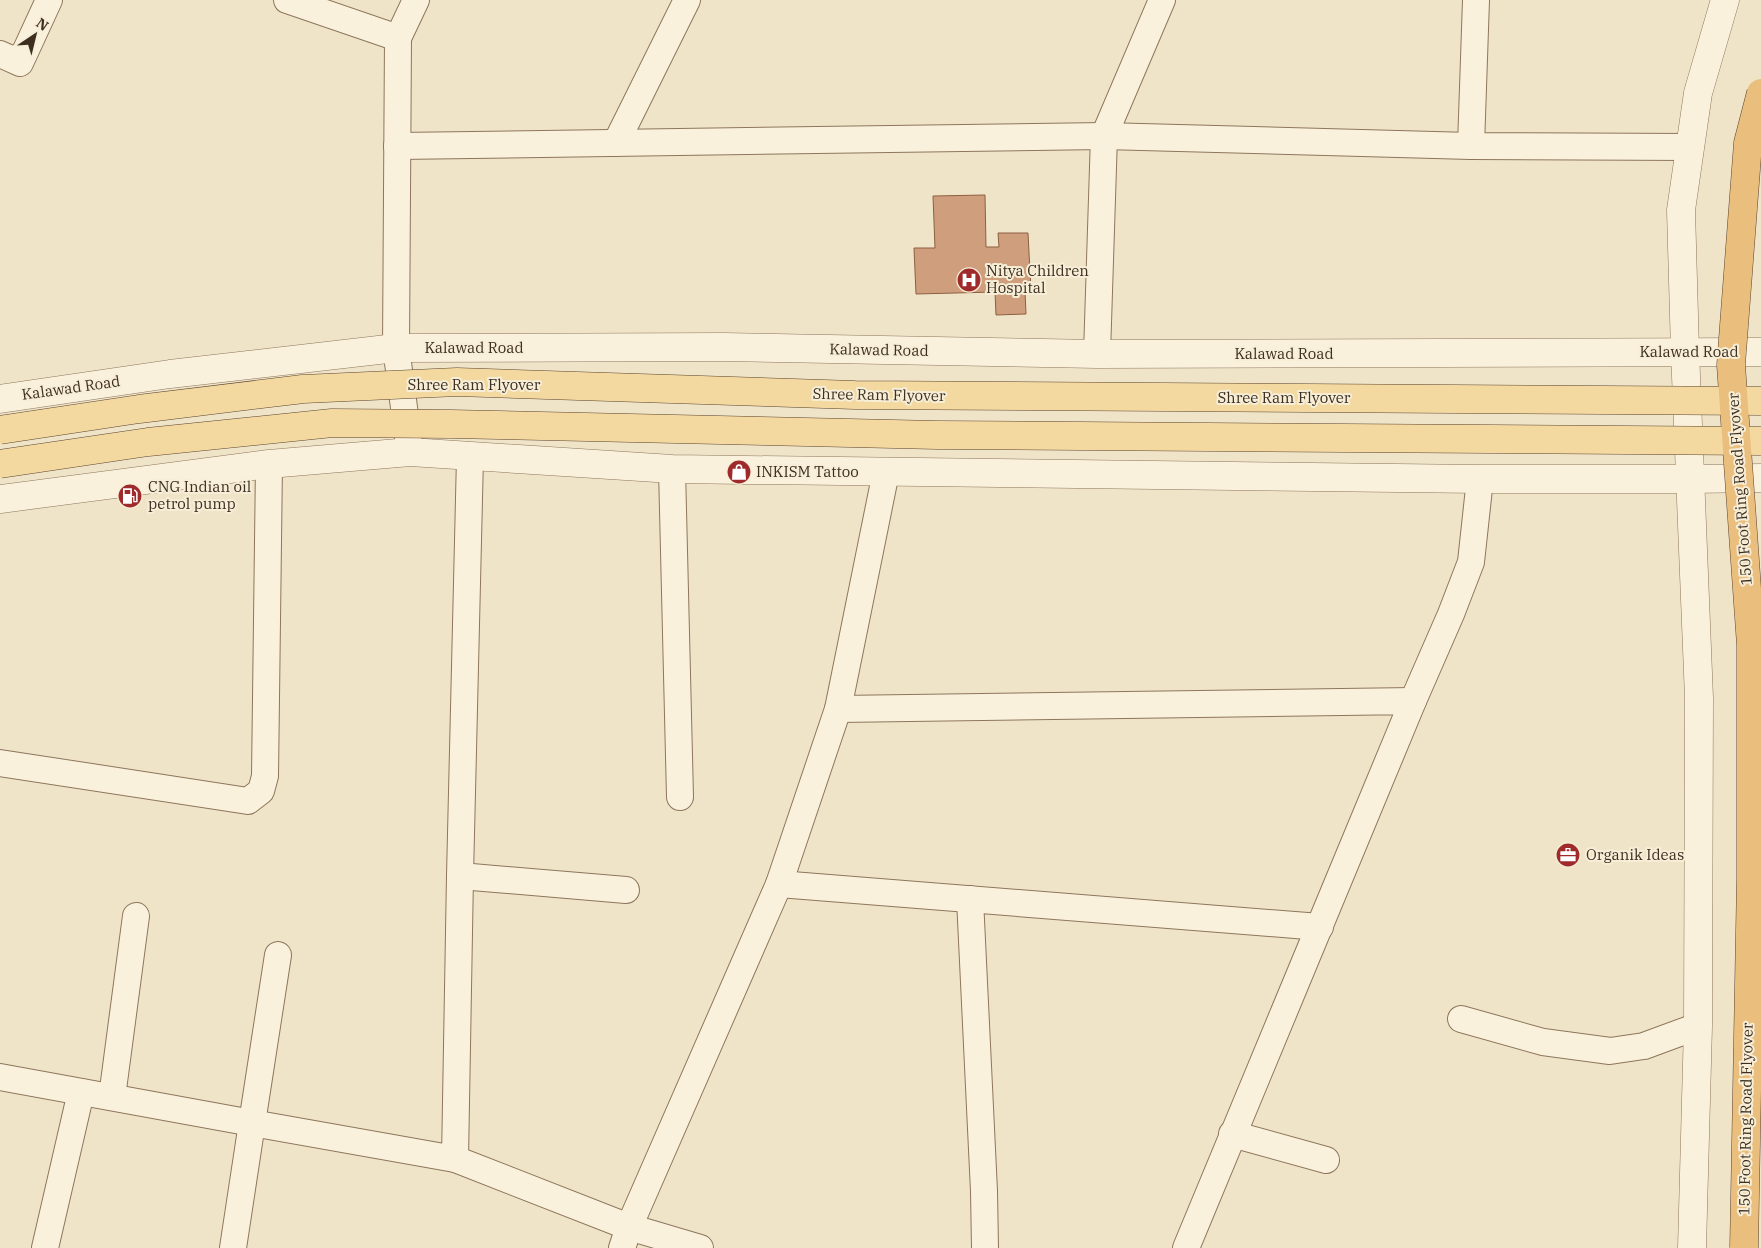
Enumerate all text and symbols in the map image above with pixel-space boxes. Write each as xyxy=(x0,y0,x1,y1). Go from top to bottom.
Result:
north arrow xyxy=(10,10,60,60)
text: N xyxy=(33,14,52,35)
place label: Nitya Children Hospital xyxy=(986,261,1089,297)
hospital icon: Nitya Children Hospital xyxy=(956,267,982,293)
street label: Kalawad Road xyxy=(424,338,524,357)
street label: Kalawad Road xyxy=(829,339,929,360)
street label: Kalawad Road xyxy=(1639,342,1739,361)
street label: Kalawad Road xyxy=(1234,344,1334,363)
street label: Kalawad Road xyxy=(20,371,121,404)
street label: Shree Ram Flyover xyxy=(407,375,541,394)
street label: Shree Ram Flyover xyxy=(812,384,946,405)
street label: Shree Ram Flyover xyxy=(1217,388,1351,407)
street label: 150 Foot Ring Road Flyover xyxy=(1723,392,1756,586)
shop icon: INKISM Tattoo xyxy=(726,459,752,485)
place label: INKISM Tattoo xyxy=(756,462,859,481)
place label: CNG Indian oil petrol pump xyxy=(148,477,251,513)
fuel station icon: CNG Indian oil petrol pump xyxy=(117,483,143,509)
office icon: Organik Ideas xyxy=(1555,842,1581,868)
place label: Organik Ideas xyxy=(1586,845,1684,864)
street label: 150 Foot Ring Road Flyover xyxy=(1734,1022,1757,1216)

